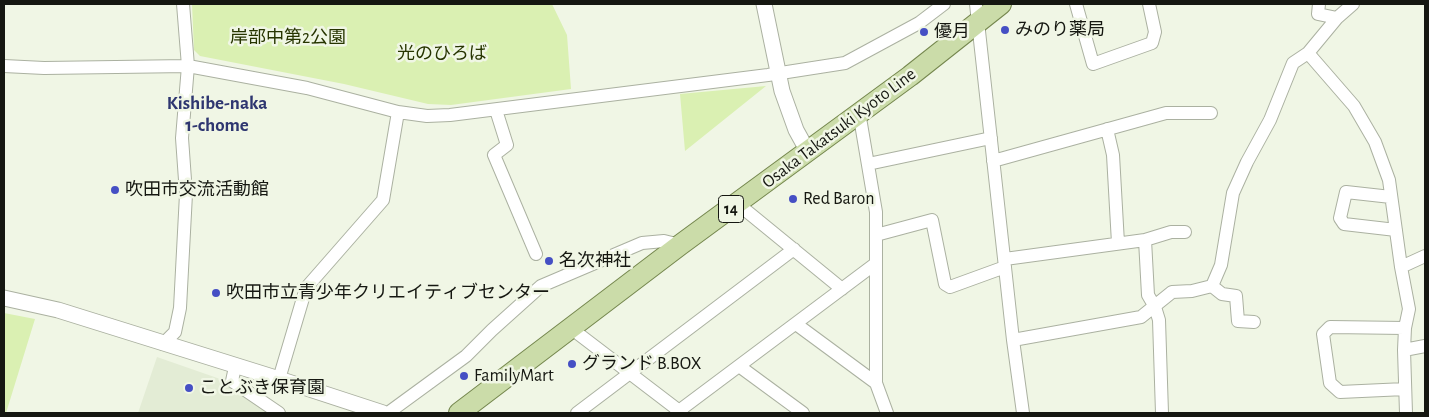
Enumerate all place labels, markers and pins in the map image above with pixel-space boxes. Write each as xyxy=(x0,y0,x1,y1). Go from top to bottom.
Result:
place label: みのり薬局 xyxy=(1015,19,1105,41)
place label: 優月 xyxy=(934,21,970,43)
marker: みのり薬局 xyxy=(999,24,1011,36)
marker: 優月 xyxy=(918,26,930,38)
place label: 吹田市交流活動館 xyxy=(125,179,269,201)
marker: 吹田市交流活動館 xyxy=(109,184,121,196)
place label: Red Baron xyxy=(803,188,874,210)
marker: Red Baron xyxy=(787,193,799,205)
place label: 名次神社 xyxy=(559,250,631,272)
marker: 名次神社 xyxy=(543,255,555,267)
place label: 吹田市立青少年クリエイティブセンター xyxy=(226,282,550,304)
marker: 吹田市立青少年クリエイティブセンター xyxy=(210,287,222,299)
place label: グランド B.BOX xyxy=(582,353,701,375)
marker: グランド B.BOX xyxy=(566,358,578,370)
place label: FamilyMart xyxy=(474,365,554,387)
marker: FamilyMart xyxy=(458,370,470,382)
place label: ことぶき保育園 xyxy=(199,377,325,399)
marker: ことぶき保育園 xyxy=(183,382,195,394)

